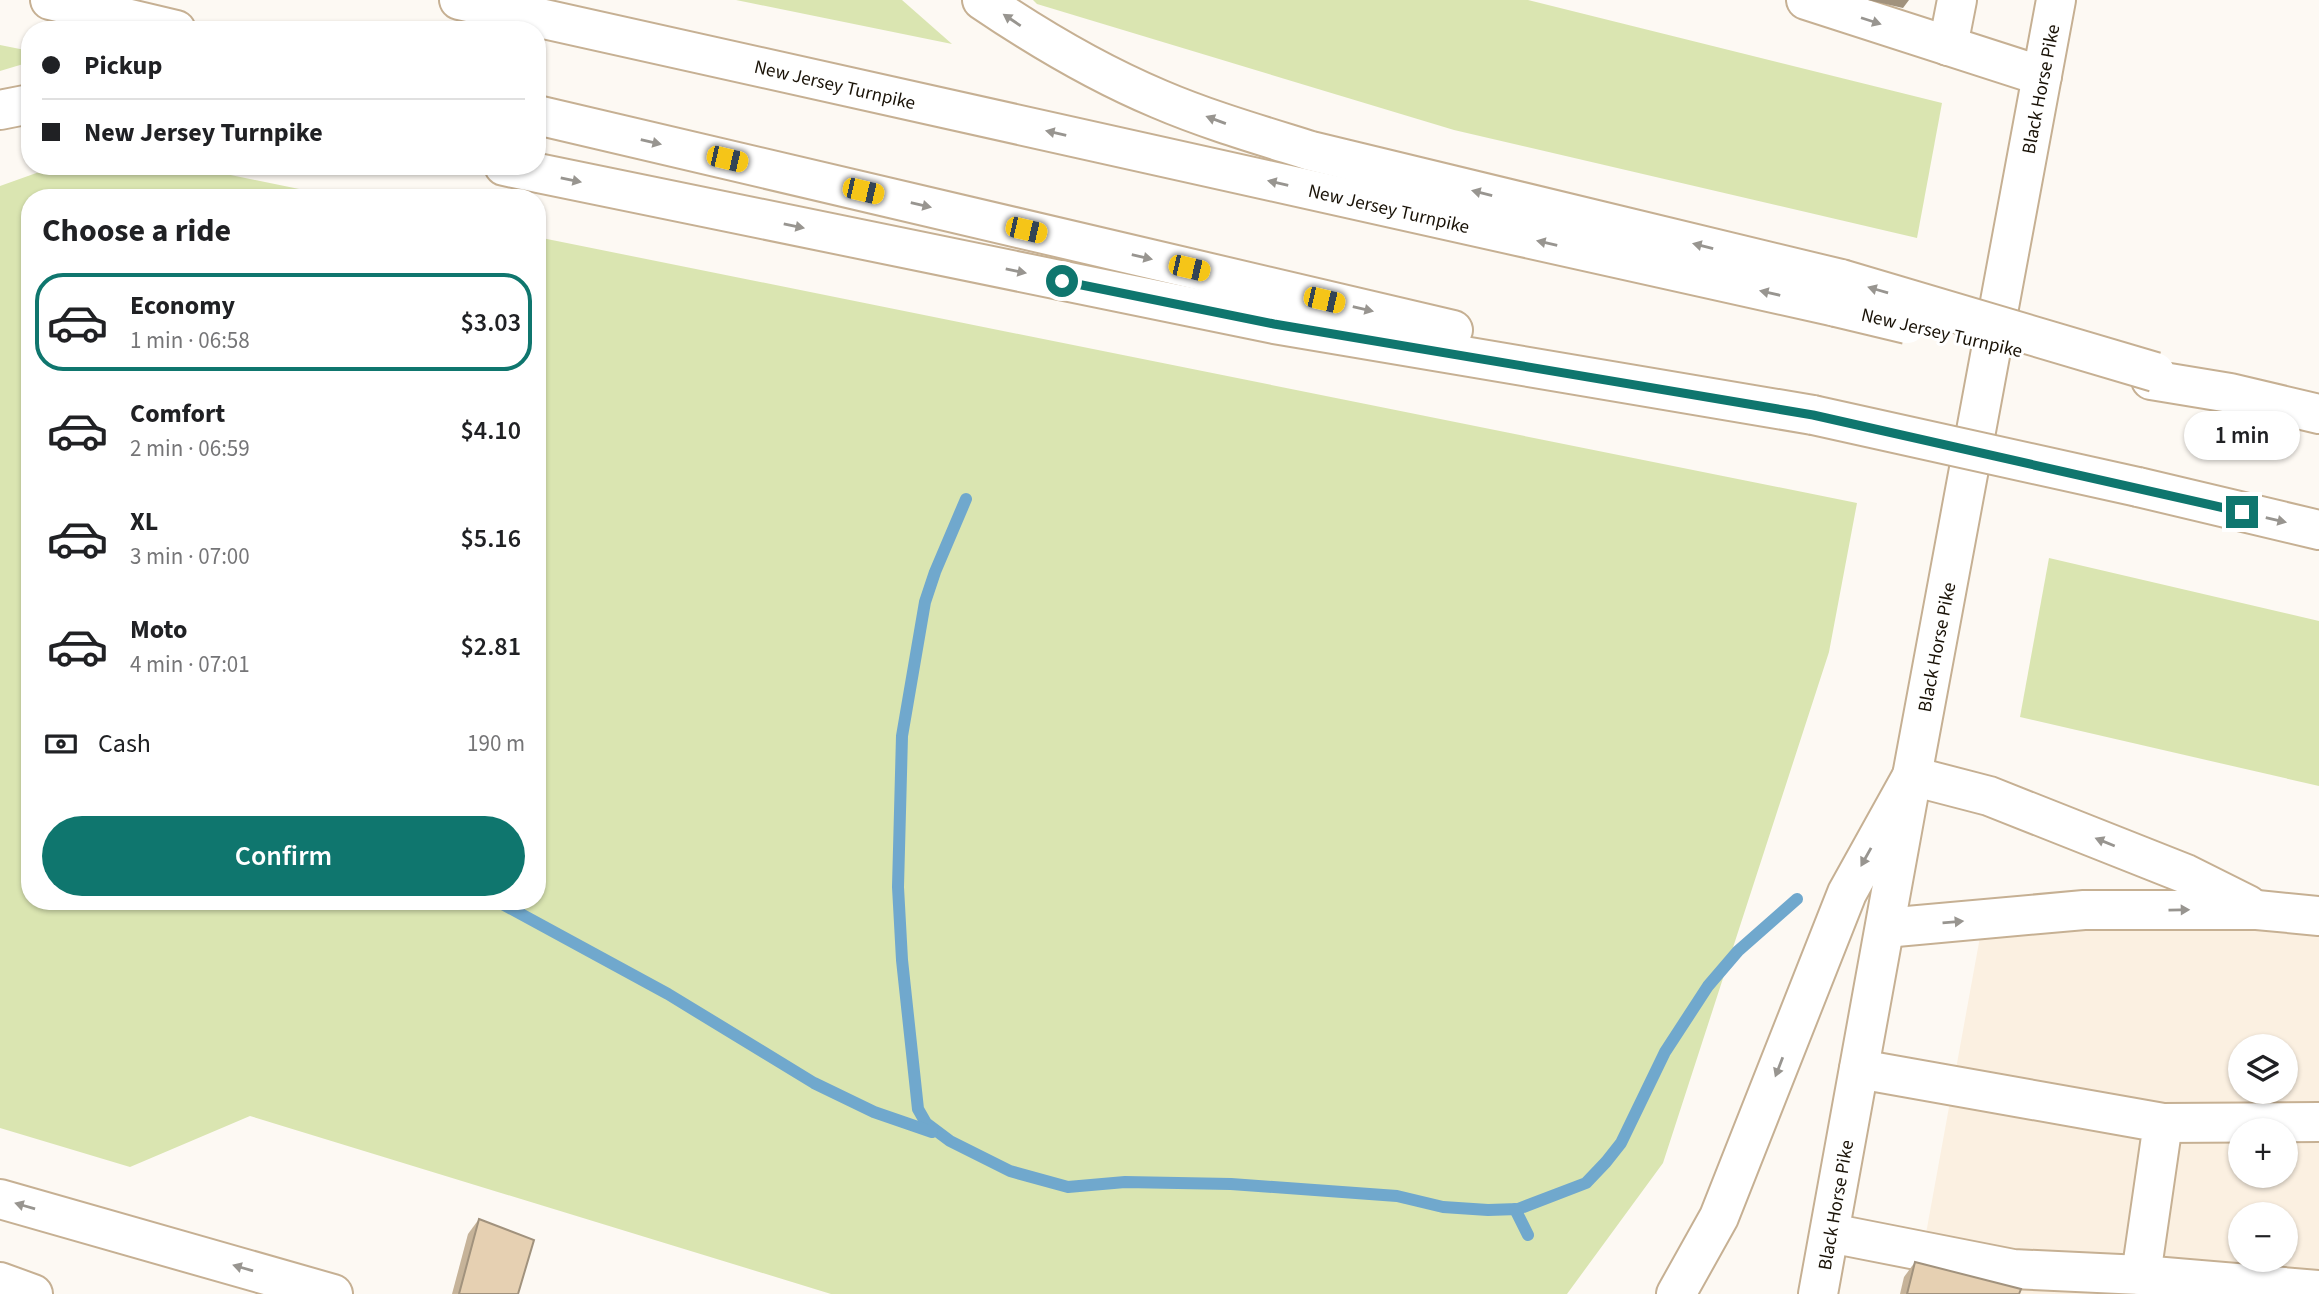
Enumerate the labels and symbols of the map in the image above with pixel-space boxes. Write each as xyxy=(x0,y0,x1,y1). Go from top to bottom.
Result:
one-way arrow xyxy=(1003,13,1021,27)
one-way arrow xyxy=(1861,16,1882,27)
street label: Black Horse Pike xyxy=(2016,22,2067,157)
street label: New Jersey Turnpike xyxy=(751,54,918,117)
one-way arrow xyxy=(1205,114,1226,125)
one-way arrow xyxy=(1045,128,1067,139)
one-way arrow xyxy=(640,136,662,147)
car xyxy=(705,144,750,174)
one-way arrow xyxy=(560,174,582,185)
car xyxy=(841,176,886,206)
one-way arrow xyxy=(1267,177,1289,188)
street label: New Jersey Turnpike xyxy=(1305,178,1472,241)
one-way arrow xyxy=(1471,187,1493,198)
one-way arrow xyxy=(910,200,932,211)
car xyxy=(1004,215,1049,245)
one-way arrow xyxy=(783,220,805,231)
one-way arrow xyxy=(1536,237,1558,248)
one-way arrow xyxy=(1692,240,1714,251)
one-way arrow xyxy=(1131,252,1153,263)
car xyxy=(1167,253,1212,283)
route start xyxy=(1046,265,1078,297)
one-way arrow xyxy=(1005,266,1027,277)
car xyxy=(1302,285,1347,315)
one-way arrow xyxy=(1867,285,1888,295)
one-way arrow xyxy=(1758,287,1780,298)
street label: New Jersey Turnpike xyxy=(1858,302,2025,365)
one-way arrow xyxy=(1353,304,1375,315)
callout: 1 min xyxy=(2184,410,2300,460)
route end xyxy=(2226,496,2258,528)
one-way arrow xyxy=(2265,515,2287,526)
street label: Black Horse Pike xyxy=(1912,580,1963,715)
one-way arrow xyxy=(2094,836,2115,847)
one-way arrow xyxy=(1861,848,1873,868)
one-way arrow xyxy=(2169,904,2191,915)
one-way arrow xyxy=(1942,916,1964,927)
one-way arrow xyxy=(1774,1057,1785,1078)
street label: Black Horse Pike xyxy=(1812,1138,1861,1272)
one-way arrow xyxy=(14,1200,35,1210)
one-way arrow xyxy=(233,1263,254,1273)

